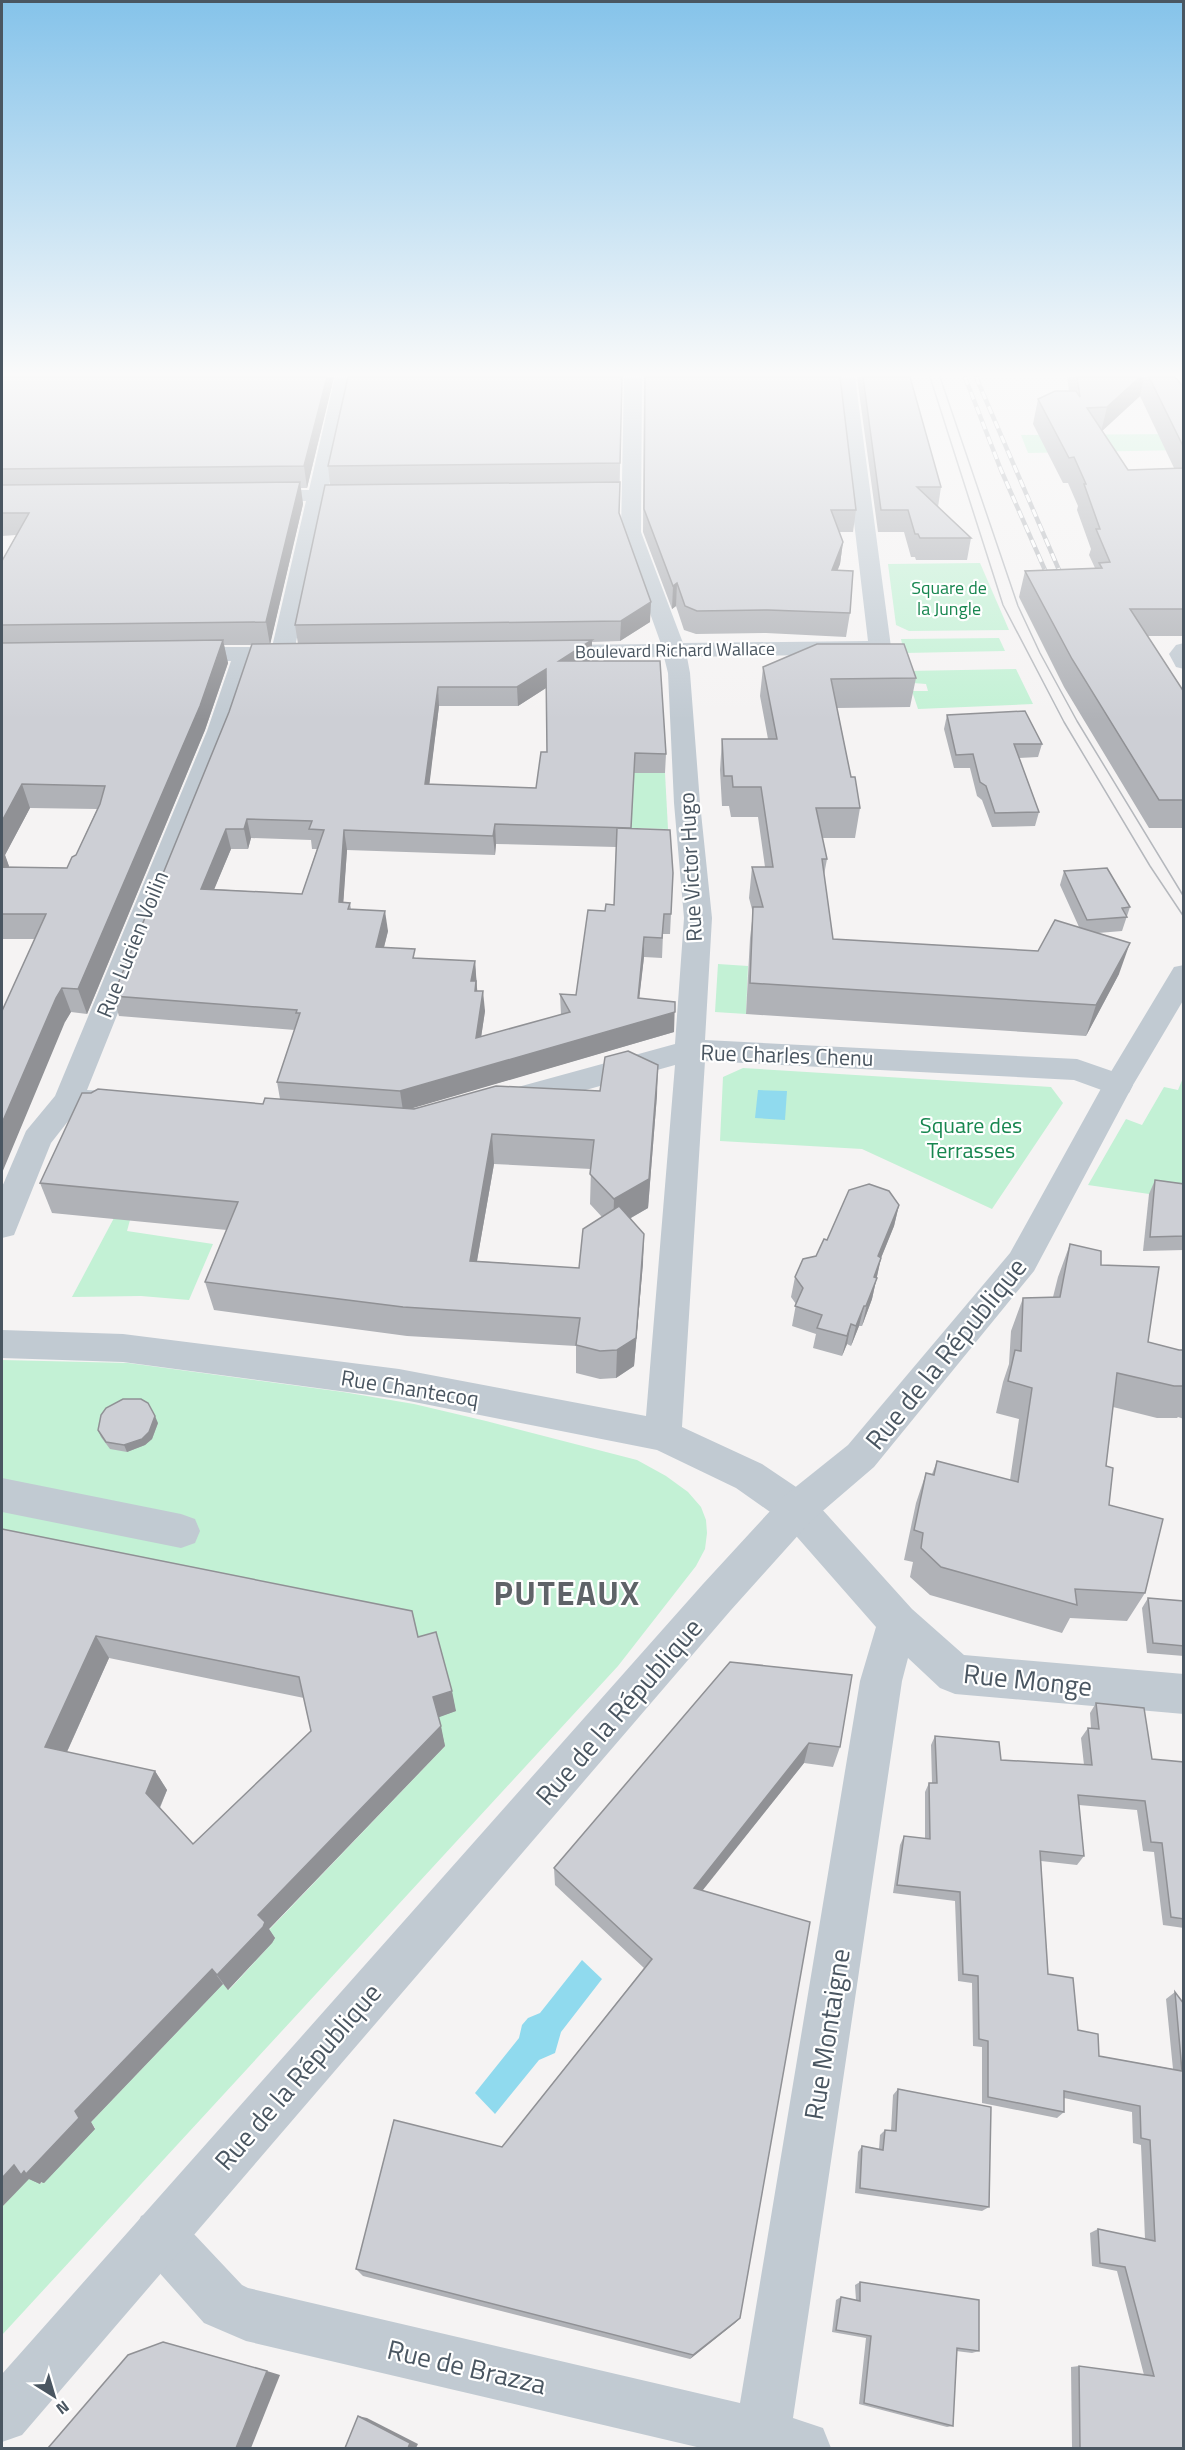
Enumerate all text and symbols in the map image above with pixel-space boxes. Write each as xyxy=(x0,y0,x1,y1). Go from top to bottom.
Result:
park label: Square de la Jungle xyxy=(911,574,987,622)
street label: Boulevard Richard Wallace xyxy=(575,635,775,665)
street label: Rue Victor Hugo xyxy=(669,791,711,943)
street label: Rue Lucien Voilin xyxy=(87,865,177,1023)
street label: Rue Charles Chenu xyxy=(700,1035,874,1075)
park label: Square des Terrasses xyxy=(920,1108,1022,1167)
street label: Rue de la République xyxy=(854,1248,1036,1458)
street label: Rue Chantecoq xyxy=(339,1360,481,1416)
district label: PUTEAUX xyxy=(493,1568,641,1618)
street label: Rue de la République xyxy=(525,1608,711,1814)
street label: Rue Monge xyxy=(962,1652,1094,1706)
street label: Rue Montaigne xyxy=(792,1946,860,2122)
street label: Rue de la République xyxy=(204,1973,390,2179)
street label: Rue de Brazza xyxy=(384,2328,551,2404)
north arrow xyxy=(24,2366,84,2426)
text: N xyxy=(51,2395,75,2421)

